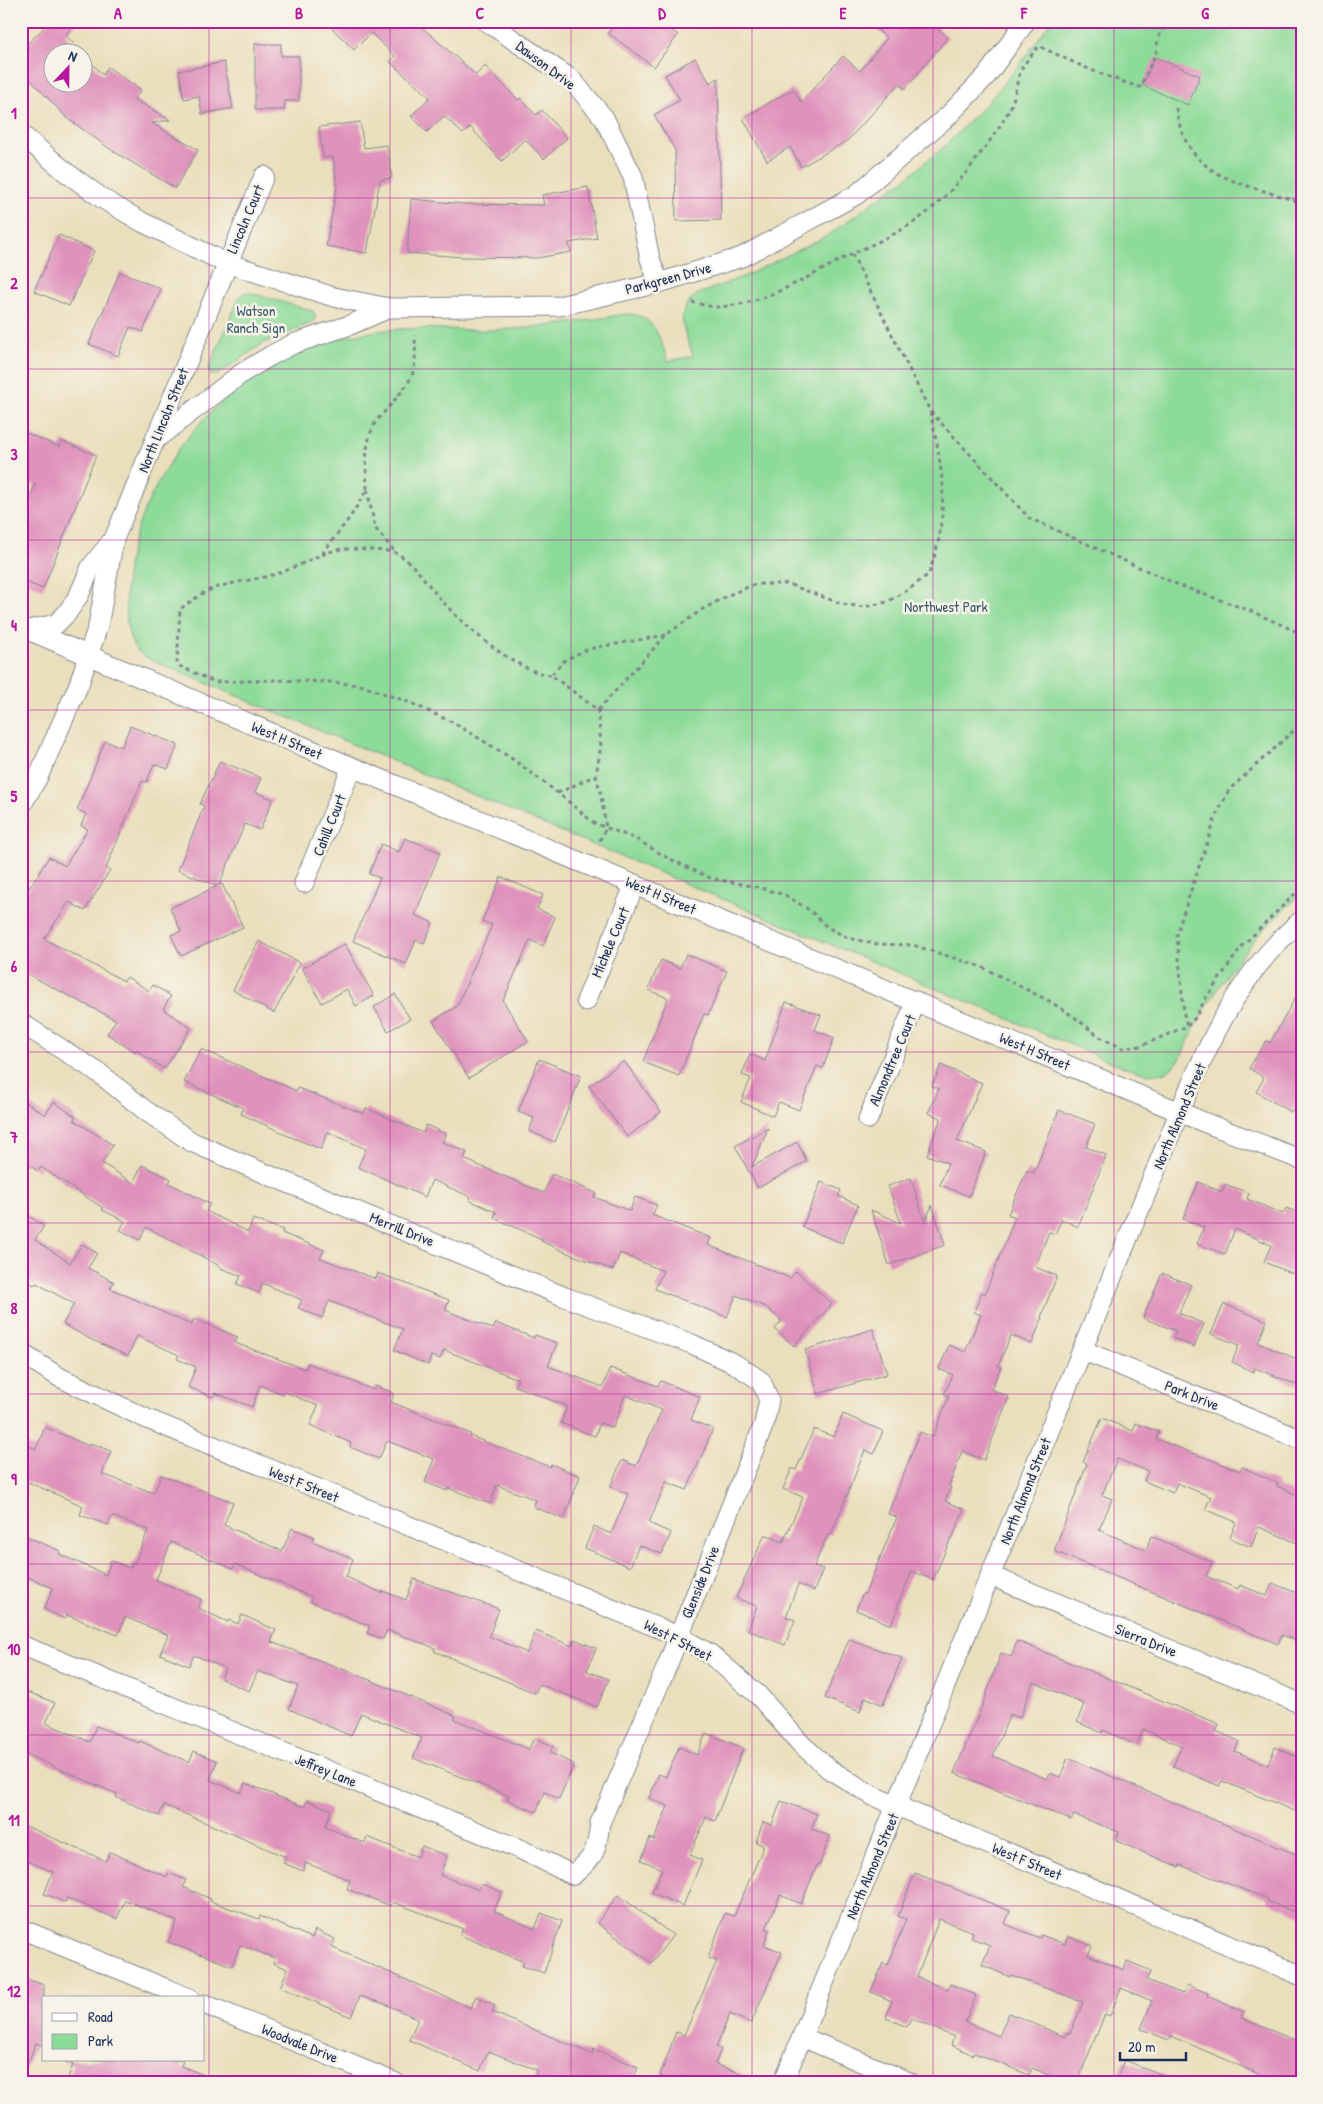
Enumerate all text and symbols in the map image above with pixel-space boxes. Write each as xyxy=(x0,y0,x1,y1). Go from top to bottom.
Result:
text: A xyxy=(114,2,122,24)
text: B xyxy=(295,2,303,24)
text: C xyxy=(476,2,485,24)
text: D xyxy=(658,2,666,24)
text: E xyxy=(839,2,847,24)
text: F xyxy=(1020,2,1028,24)
text: G xyxy=(1201,2,1209,24)
street label: Dawson Drive xyxy=(512,35,580,95)
north arrow xyxy=(42,42,92,92)
text: N xyxy=(66,45,81,66)
text: 1 xyxy=(11,102,17,124)
street label: Lincoln Court xyxy=(221,181,269,257)
street label: Parkgreen Drive xyxy=(623,256,713,300)
text: 2 xyxy=(10,272,18,294)
park label: Watson Ranch Sign xyxy=(227,300,286,338)
street label: North Lincoln Street xyxy=(132,364,194,476)
text: 3 xyxy=(10,443,18,465)
park label: Northwest Park xyxy=(904,596,988,617)
text: 4 xyxy=(11,614,17,636)
street label: West H Street xyxy=(248,716,326,765)
text: 5 xyxy=(11,785,18,807)
street label: Cahill Court xyxy=(307,790,351,859)
street label: West H Street xyxy=(622,871,700,920)
street label: Michele Court xyxy=(586,903,635,981)
text: 6 xyxy=(11,955,18,977)
street label: Almondtree Court xyxy=(863,1010,921,1109)
street label: West H Street xyxy=(996,1027,1074,1076)
street label: North Almond Street xyxy=(1147,1059,1211,1172)
text: 7 xyxy=(9,1126,18,1148)
street label: Merrill Drive xyxy=(367,1207,437,1251)
text: 8 xyxy=(11,1297,18,1319)
street label: Park Drive xyxy=(1162,1375,1222,1415)
street label: North Almond Street xyxy=(994,1434,1056,1547)
street label: West F Street xyxy=(266,1460,343,1508)
text: 9 xyxy=(11,1468,17,1490)
street label: Glenside Drive xyxy=(676,1543,724,1621)
street label: West F Street xyxy=(640,1614,716,1666)
street label: Sierra Drive xyxy=(1112,1618,1180,1662)
text: 10 xyxy=(8,1638,20,1660)
street label: Jeffrey Lane xyxy=(292,1748,360,1792)
text: 11 xyxy=(8,1809,20,1831)
street label: North Almond Street xyxy=(840,1809,904,1922)
street label: West F Street xyxy=(989,1837,1066,1885)
text: 12 xyxy=(7,1980,21,2002)
legend xyxy=(42,1996,205,2062)
text: Road xyxy=(88,2006,113,2027)
street label: Woodvale Drive xyxy=(259,2018,341,2068)
scale bar xyxy=(1120,2029,1187,2061)
text: Park xyxy=(88,2030,113,2051)
text: 20 m xyxy=(1128,2036,1155,2057)

